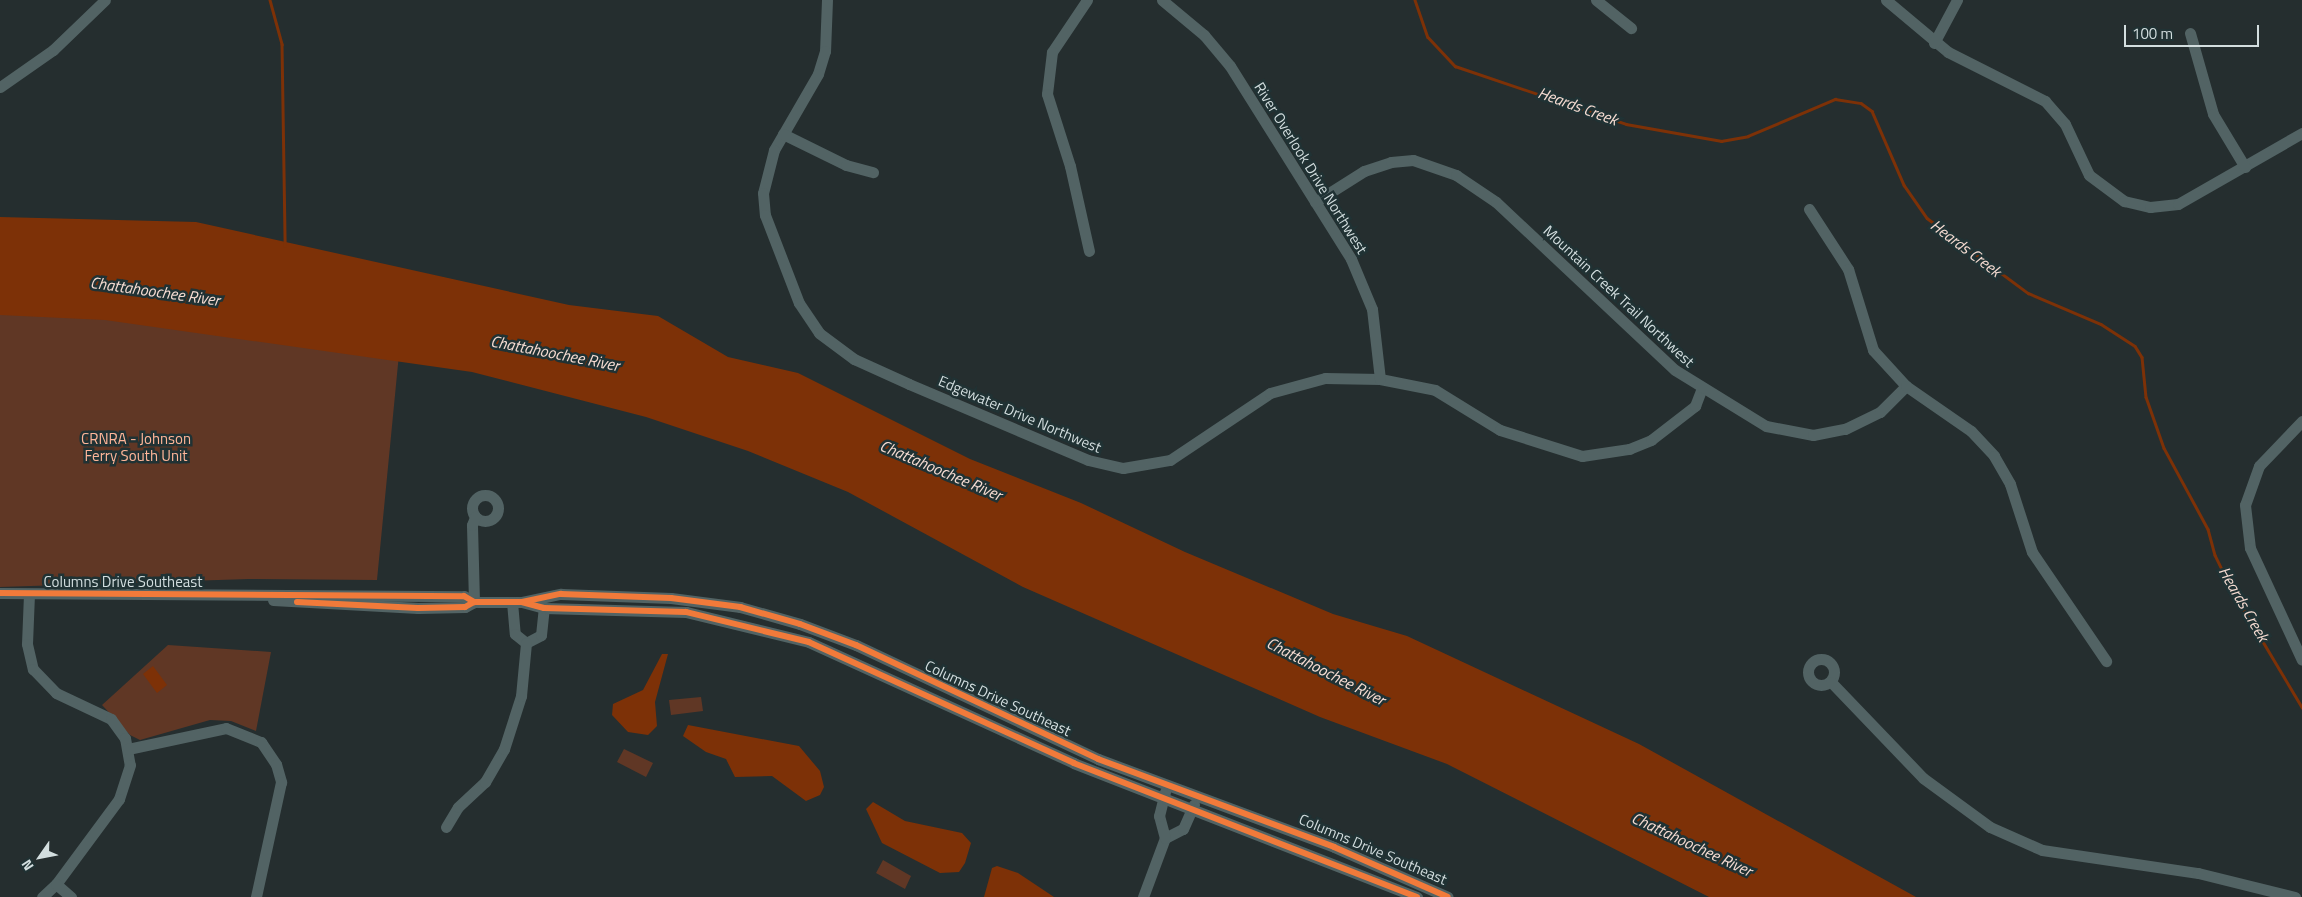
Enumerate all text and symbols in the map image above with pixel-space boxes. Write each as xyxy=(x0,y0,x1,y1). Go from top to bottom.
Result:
scale bar xyxy=(2127,15,2262,47)
text: 100 m xyxy=(2132,22,2173,45)
street label: River Overlook Drive Northwest xyxy=(1251,79,1371,257)
water label: Heards Creek xyxy=(1536,83,1620,129)
water label: Heards Creek xyxy=(1927,215,2005,281)
street label: Mountain Creek Trail Northwest xyxy=(1540,221,1698,371)
water label: Chattahoochee River xyxy=(89,272,221,310)
water label: Chattahoochee River xyxy=(489,331,621,375)
street label: Edgewater Drive Northwest xyxy=(936,371,1104,457)
park label: CRNRA - Johnson Ferry South Unit xyxy=(81,429,191,464)
water label: Chattahoochee River xyxy=(877,436,1005,504)
water label: Heards Creek xyxy=(2215,563,2273,645)
street label: Columns Drive Southeast xyxy=(44,573,202,591)
water label: Chattahoochee River xyxy=(1263,633,1389,709)
street label: Columns Drive Southeast xyxy=(922,656,1074,740)
water label: Chattahoochee River xyxy=(1629,808,1755,880)
street label: Columns Drive Southeast xyxy=(1296,810,1450,888)
north arrow xyxy=(15,832,65,882)
text: N xyxy=(16,856,38,875)

